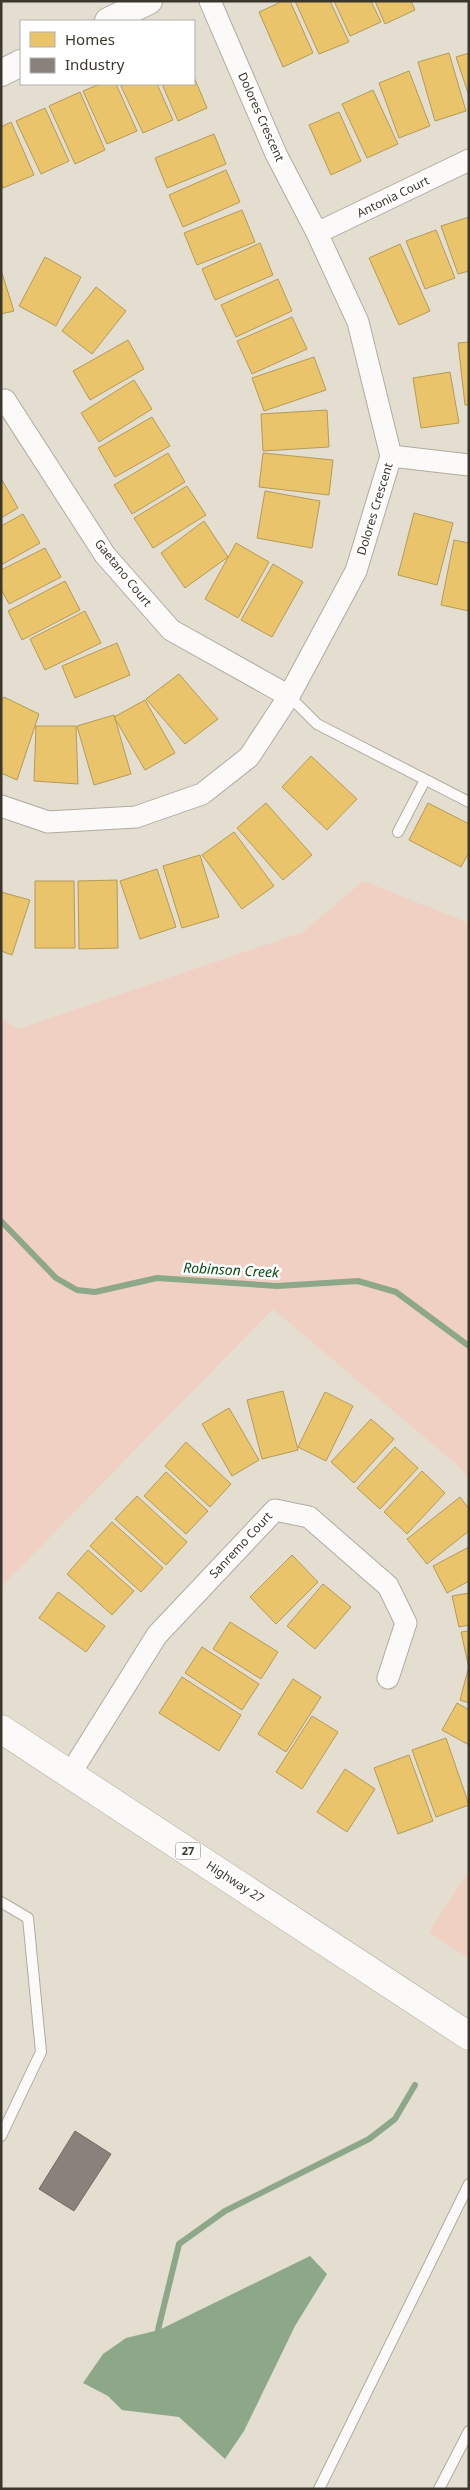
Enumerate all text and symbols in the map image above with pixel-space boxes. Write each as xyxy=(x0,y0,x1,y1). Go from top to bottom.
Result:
legend xyxy=(20,20,195,85)
text: Homes xyxy=(65,29,115,49)
text: Industry xyxy=(65,54,125,74)
street label: Dolores Crescent xyxy=(234,70,289,165)
street label: Antonia Court xyxy=(354,171,432,221)
street label: Dolores Crescent xyxy=(352,460,397,557)
street label: Gaetano Court xyxy=(91,535,156,611)
water label: Robinson Creek xyxy=(183,1258,280,1282)
street label: Sanremo Court xyxy=(205,1507,276,1582)
road number: 27 xyxy=(176,1842,200,1860)
street label: Highway 27 xyxy=(203,1857,268,1907)

